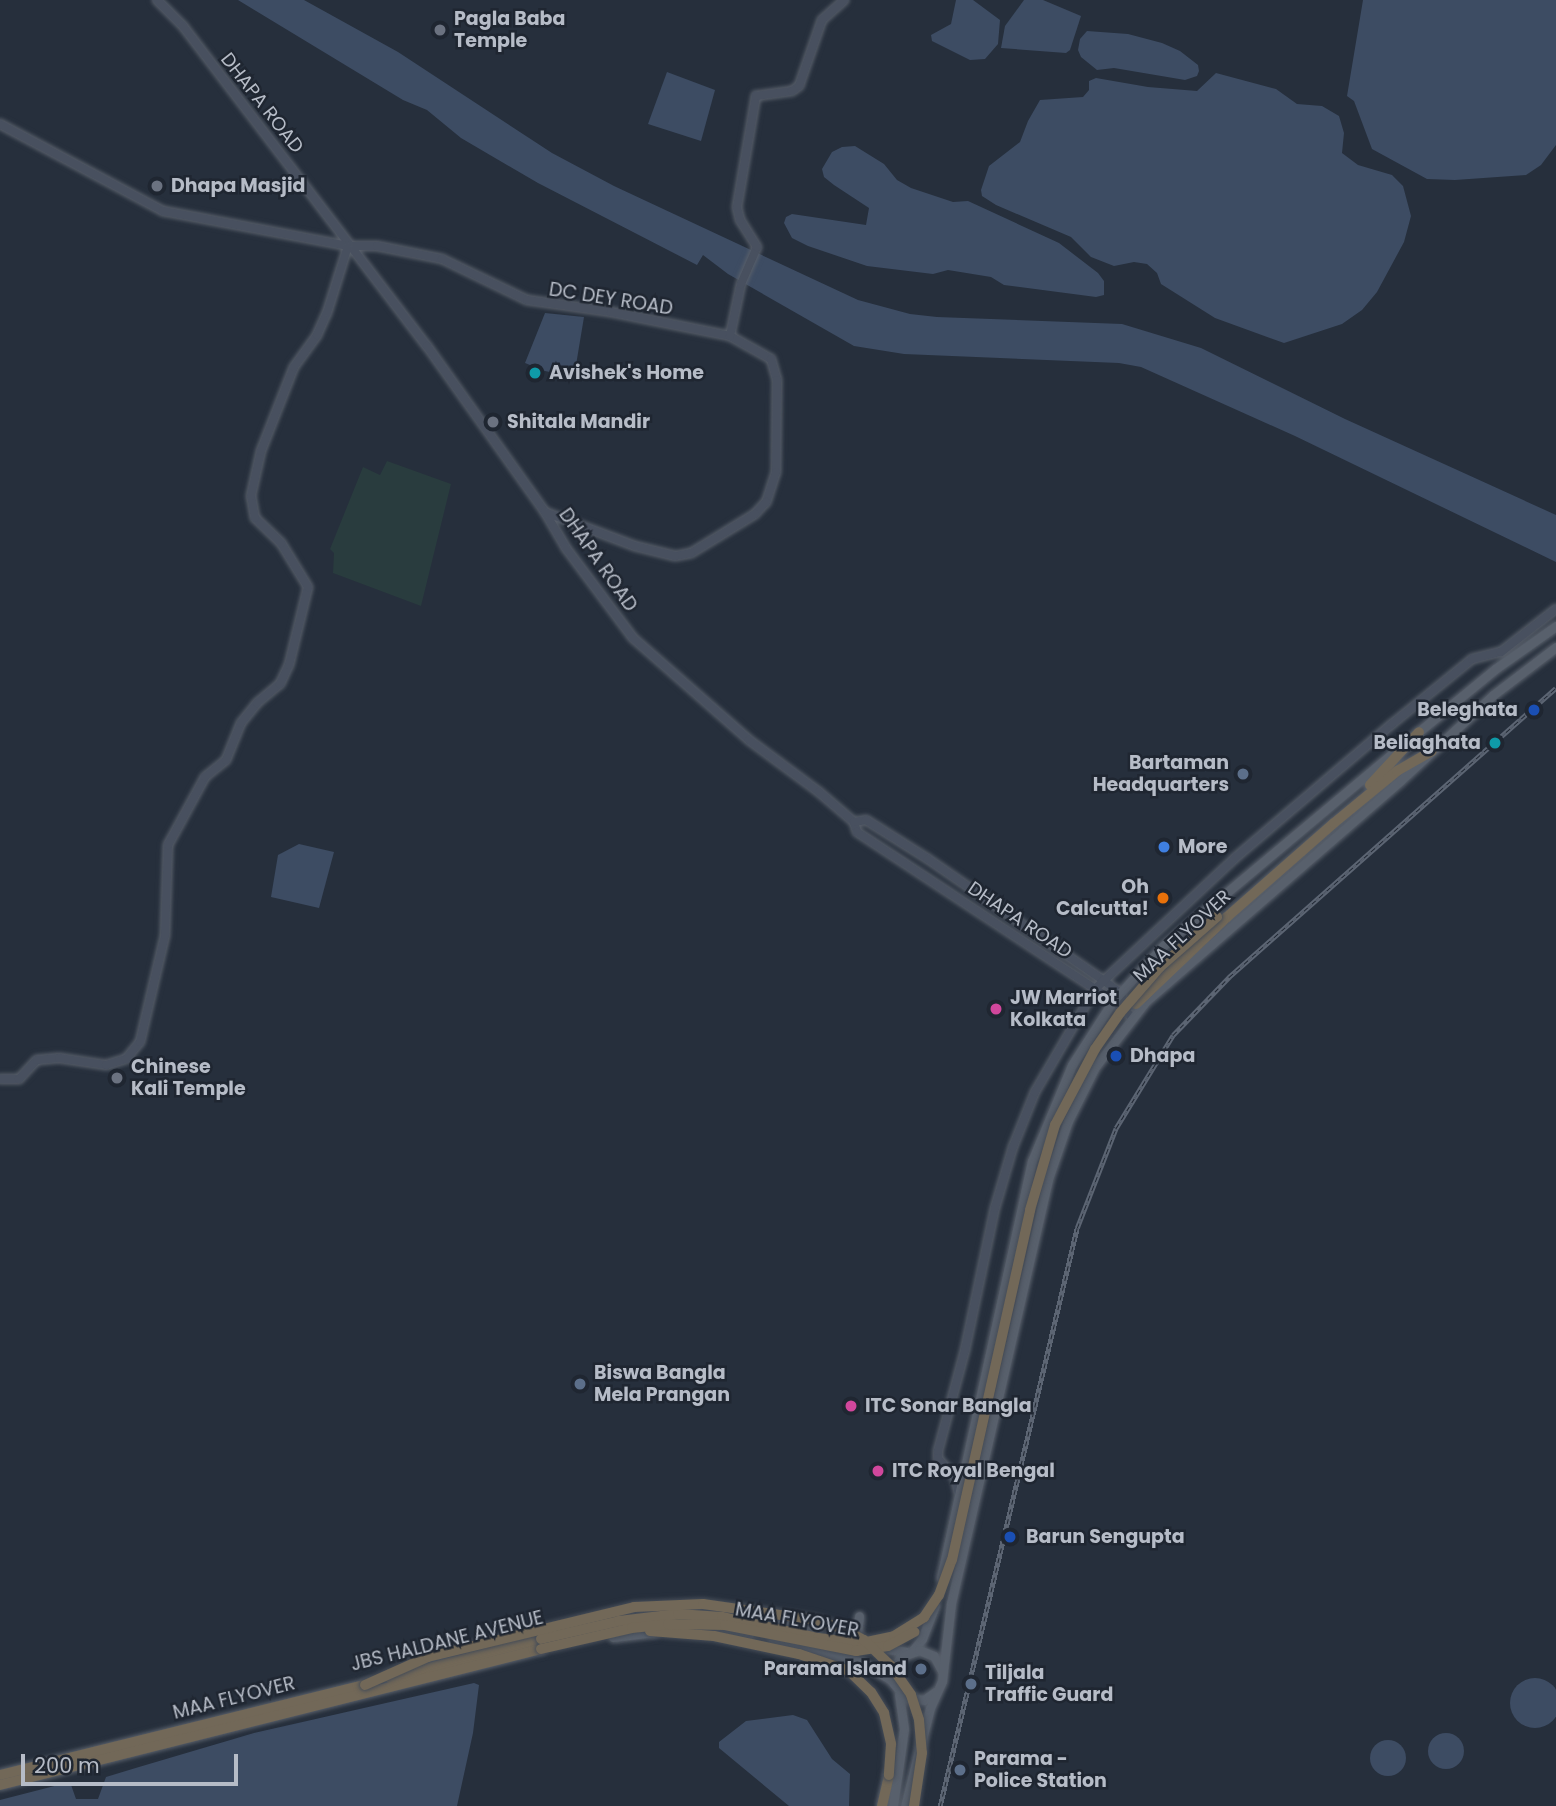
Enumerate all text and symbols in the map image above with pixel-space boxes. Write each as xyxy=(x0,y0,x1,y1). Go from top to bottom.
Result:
place label: Pagla Baba Temple xyxy=(454,8,565,52)
marker: Pagla Baba Temple xyxy=(432,22,448,38)
street label: DHAPA ROAD xyxy=(216,48,308,158)
place label: Dhapa Masjid xyxy=(171,175,305,197)
marker: Dhapa Masjid xyxy=(149,178,165,194)
street label: DC DEY ROAD xyxy=(547,278,675,320)
place label: Avishek's Home xyxy=(549,362,704,384)
marker: Avishek's Home xyxy=(527,365,543,381)
place label: Shitala Mandir xyxy=(507,411,650,433)
marker: Shitala Mandir xyxy=(485,414,501,430)
street label: DHAPA ROAD xyxy=(554,504,642,616)
place label: Beleghata xyxy=(1417,699,1518,721)
marker: Beleghata xyxy=(1524,700,1544,720)
place label: Beliaghata xyxy=(1373,732,1481,754)
marker: Beliaghata xyxy=(1487,735,1503,751)
place label: Bartaman Headquarters xyxy=(1093,752,1229,796)
marker: Bartaman Headquarters xyxy=(1235,766,1251,782)
place label: More xyxy=(1178,836,1227,858)
marker: More xyxy=(1156,839,1172,855)
place label: Oh Calcutta! xyxy=(1056,876,1149,920)
street label: DHAPA ROAD xyxy=(963,877,1077,963)
street label: MAA FLYOVER xyxy=(1129,885,1235,987)
marker: Oh Calcutta! xyxy=(1155,890,1171,906)
place label: JW Marriot Kolkata xyxy=(1010,987,1117,1031)
marker: JW Marriot Kolkata xyxy=(988,1001,1004,1017)
place label: Dhapa xyxy=(1130,1045,1195,1067)
marker: Dhapa xyxy=(1108,1048,1124,1064)
place label: Chinese Kali Temple xyxy=(131,1056,246,1100)
marker: Chinese Kali Temple xyxy=(109,1070,125,1086)
place label: Biswa Bangla Mela Prangan xyxy=(594,1362,730,1406)
marker: Biswa Bangla Mela Prangan xyxy=(572,1376,588,1392)
place label: ITC Sonar Bangla xyxy=(865,1395,1032,1417)
marker: ITC Sonar Bangla xyxy=(843,1398,859,1414)
place label: ITC Royal Bengal xyxy=(892,1460,1055,1482)
marker: ITC Royal Bengal xyxy=(870,1463,886,1479)
place label: Barun Sengupta xyxy=(1026,1526,1185,1548)
marker: Barun Sengupta xyxy=(1000,1527,1020,1547)
street label: MAA FLYOVER xyxy=(733,1598,861,1642)
street label: JBS HALDANE AVENUE xyxy=(348,1606,546,1676)
place label: Parama Island xyxy=(764,1658,907,1680)
marker: Parama Island xyxy=(913,1661,929,1677)
place label: Tiljala Traffic Guard xyxy=(985,1662,1113,1706)
street label: MAA FLYOVER xyxy=(171,1672,297,1724)
marker: Tiljala Traffic Guard xyxy=(963,1676,979,1692)
scale bar xyxy=(24,1740,242,1784)
place label: Parama - Police Station xyxy=(974,1748,1107,1792)
text: 200 m xyxy=(34,1751,100,1780)
marker: Parama - Police Station xyxy=(952,1762,968,1778)

